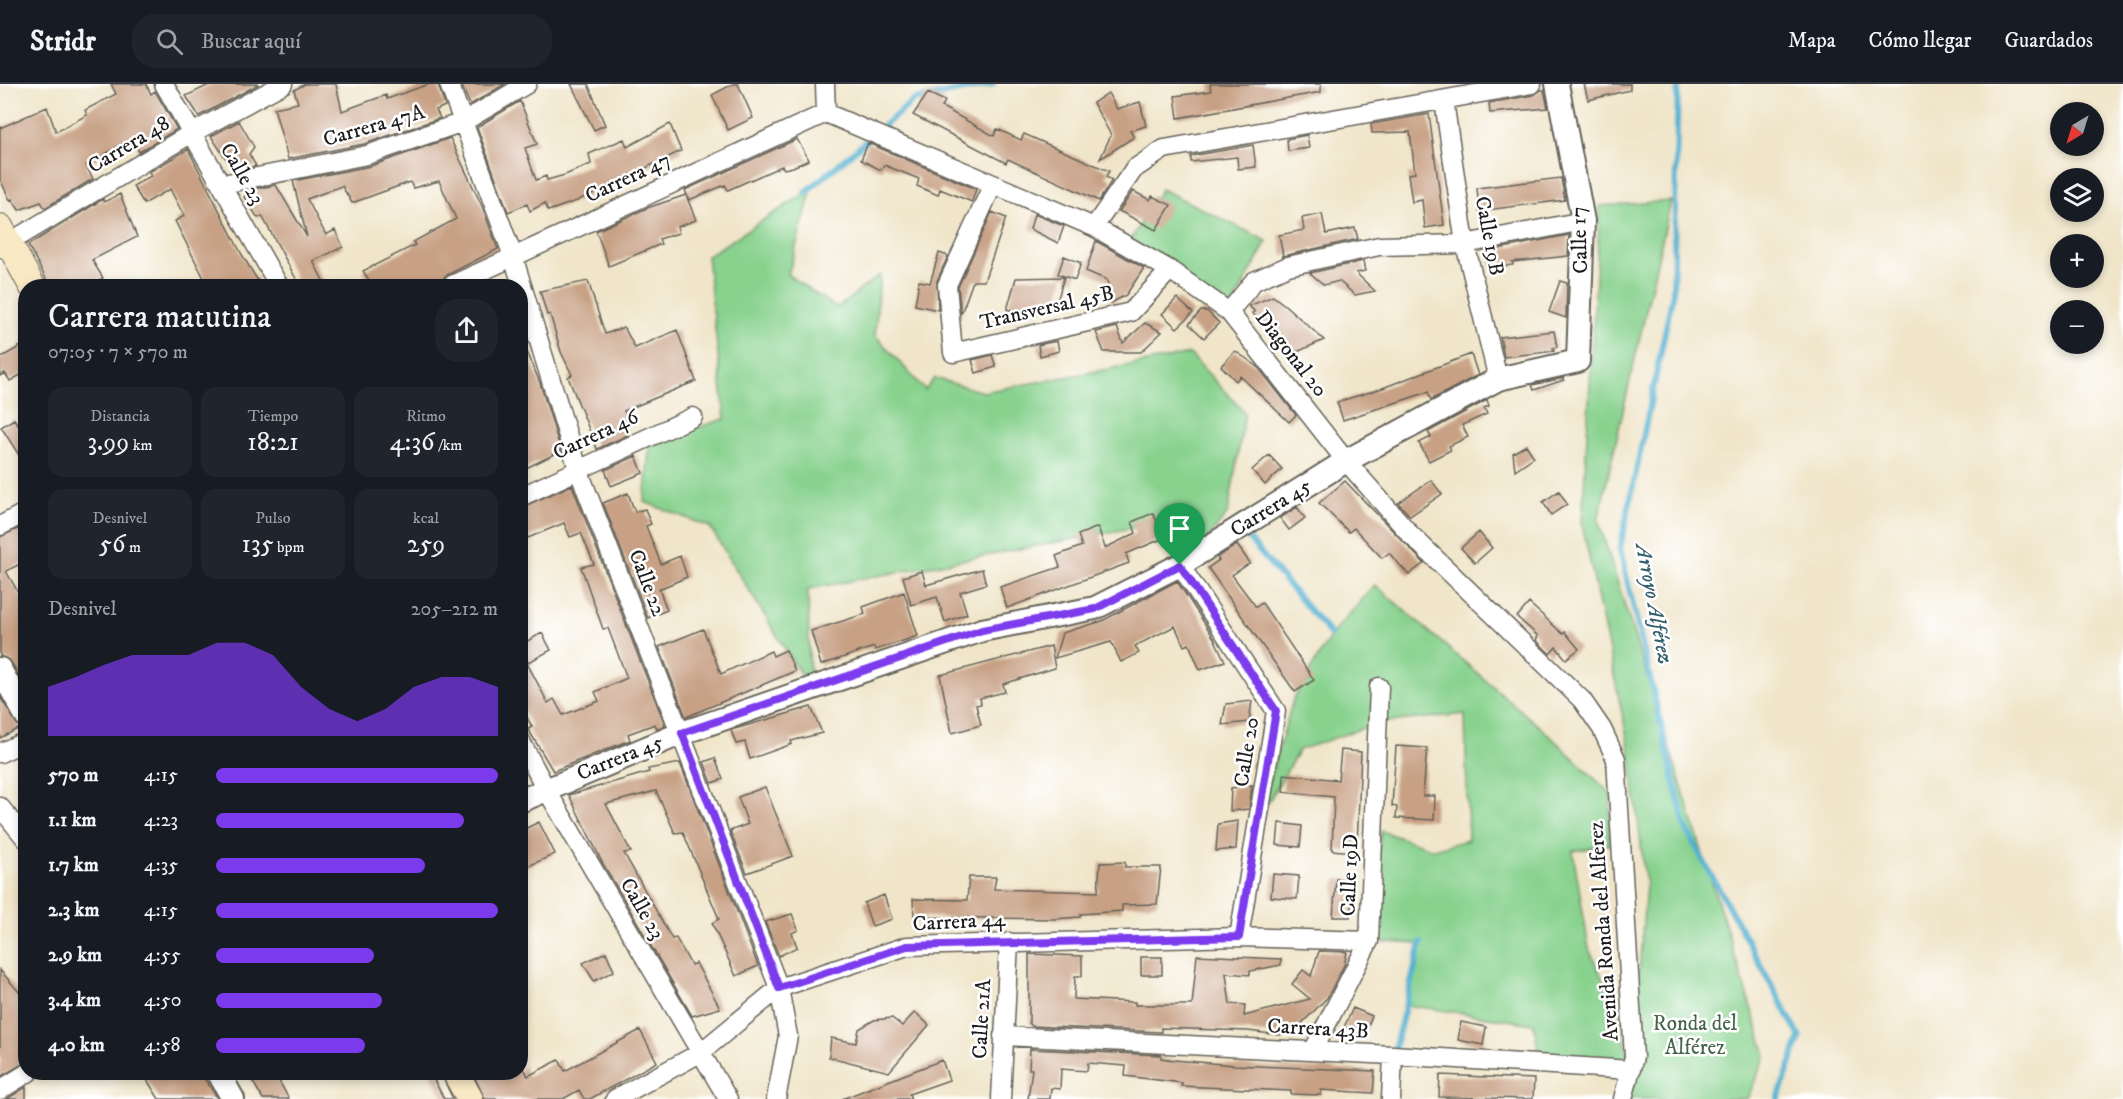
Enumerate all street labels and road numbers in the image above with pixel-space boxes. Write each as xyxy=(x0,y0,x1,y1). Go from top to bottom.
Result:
street label: Carrera 47A xyxy=(320,99,428,153)
street label: Carrera 48 xyxy=(83,110,175,180)
street label: Calle 23 xyxy=(214,139,270,209)
street label: Carrera 47 xyxy=(581,147,675,209)
street label: Calle 19B xyxy=(1469,194,1509,278)
street label: Calle 17 xyxy=(1566,206,1594,274)
street label: Transversal 45B xyxy=(978,280,1116,336)
street label: Diagonal 20 xyxy=(1249,306,1333,402)
street label: Carrera 46 xyxy=(549,403,644,466)
street label: Carrera 45 xyxy=(1226,473,1316,543)
street label: Calle 22 xyxy=(622,546,672,621)
street label: Calle 20 xyxy=(1229,715,1265,789)
street label: Carrera 45 xyxy=(573,729,667,787)
street label: Avenida Ronda del Alferez xyxy=(1583,820,1625,1042)
street label: Calle 19D xyxy=(1336,833,1364,917)
street label: Calle 23 xyxy=(614,874,670,944)
street label: Carrera 44 xyxy=(912,907,1007,937)
street label: Calle 21A xyxy=(967,978,997,1060)
street label: Carrera 43B xyxy=(1267,1013,1369,1045)

